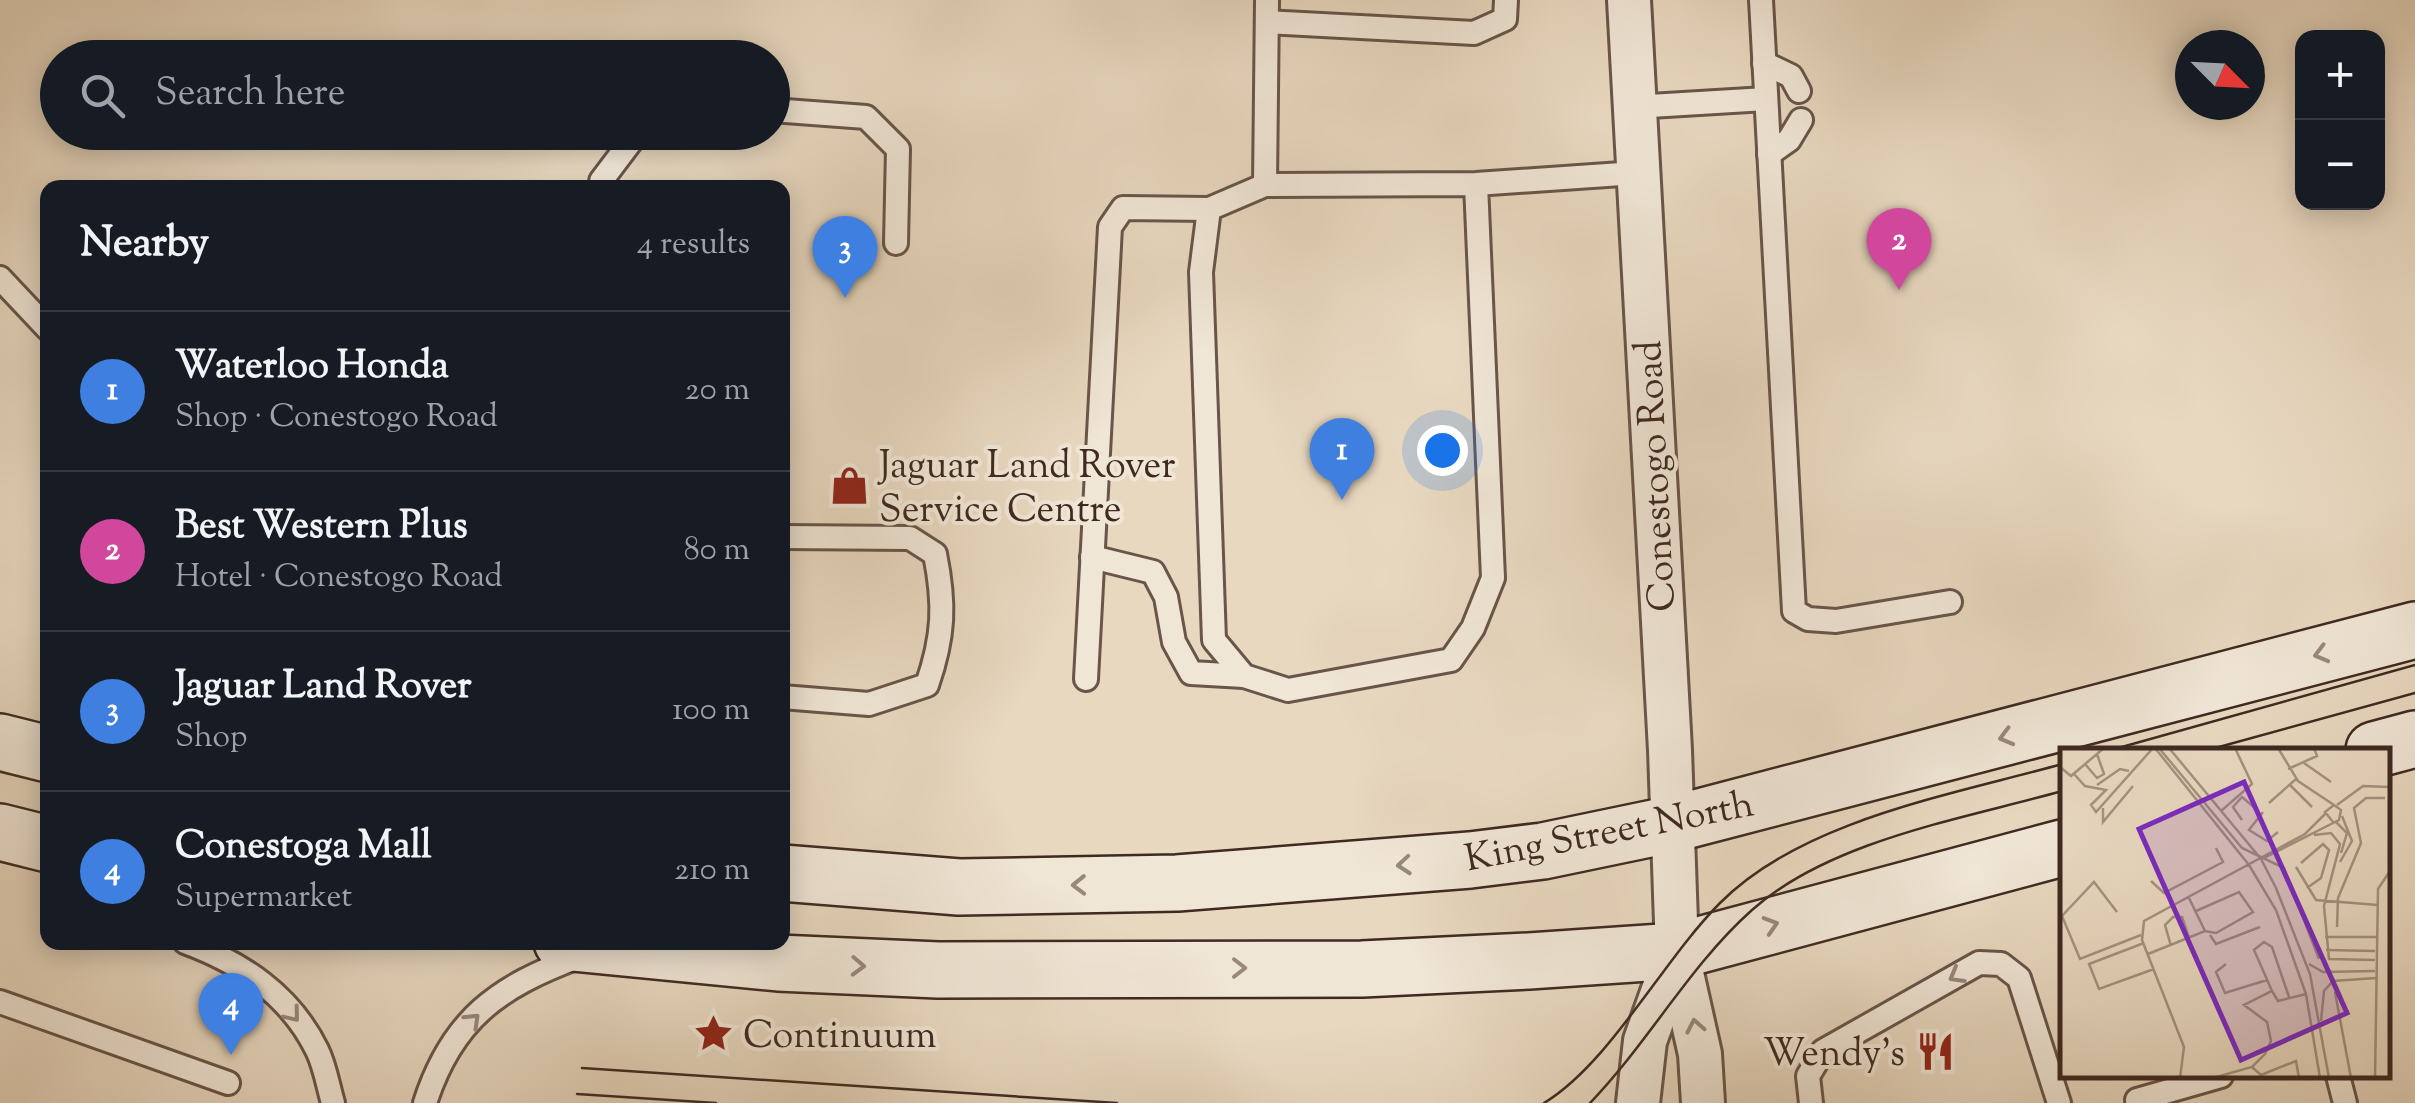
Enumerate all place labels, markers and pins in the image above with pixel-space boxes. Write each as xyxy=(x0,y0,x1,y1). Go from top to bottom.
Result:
pin: 2 xyxy=(1866,208,1932,290)
pin: 3 xyxy=(812,216,878,298)
pin: 1 xyxy=(1310,418,1374,500)
place label: Jaguar Land Rover Service Centre xyxy=(877,441,1175,539)
shop icon: Jaguar Land Rover Service Centre xyxy=(828,465,870,507)
pin: 4 xyxy=(198,972,264,1055)
place label: Continuum xyxy=(743,1011,937,1065)
place icon: Continuum xyxy=(692,1013,734,1055)
place label: Wendy's xyxy=(1763,1029,1905,1083)
restaurant icon: Wendy's xyxy=(1914,1031,1956,1073)

